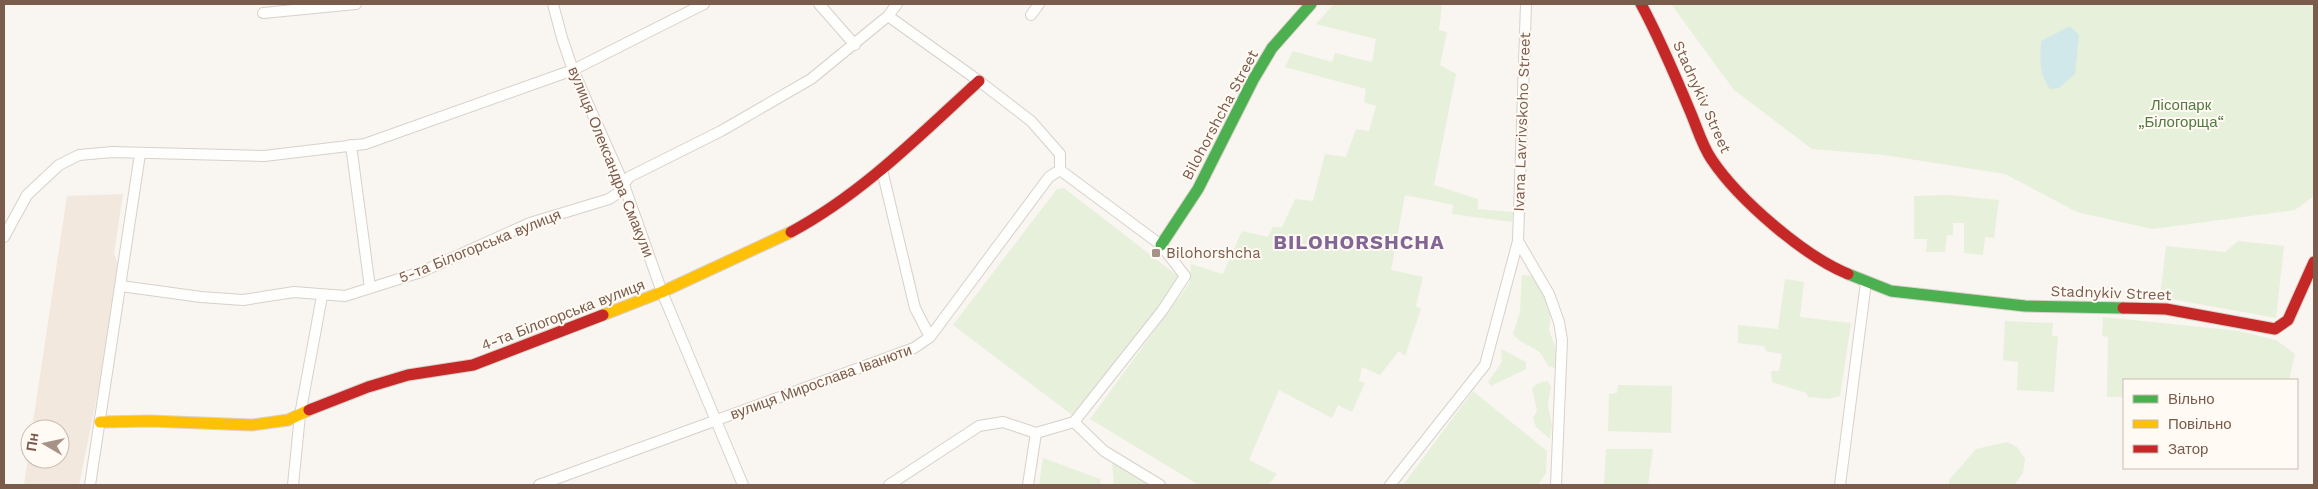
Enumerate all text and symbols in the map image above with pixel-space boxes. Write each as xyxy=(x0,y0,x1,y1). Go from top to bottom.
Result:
street label: Ivana Lavrivskoho Street xyxy=(1510,31,1534,212)
street label: Stadnykiv Street xyxy=(1669,38,1735,156)
street label: Bilohorshcha Street xyxy=(1178,46,1262,183)
street label: вулиця Олександра Смакули xyxy=(564,64,658,260)
park label: Лісопарк „Білогорща“ xyxy=(2138,96,2224,131)
street label: 5-та Білогорська вулиця xyxy=(396,205,564,287)
district label: BILOHORSHCHA xyxy=(1273,230,1445,254)
place label: Bilohorshcha xyxy=(1166,244,1261,262)
marker: Bilohorshcha xyxy=(1150,247,1162,259)
street label: 4-та Білогорська вулиця xyxy=(479,275,647,355)
street label: Stadnykiv Street xyxy=(2050,282,2172,304)
street label: вулиця Мирослава Іванюти xyxy=(728,341,914,423)
legend xyxy=(2123,379,2298,469)
text: Вільно xyxy=(2168,390,2215,408)
text: Повільно xyxy=(2168,415,2232,433)
north arrow xyxy=(20,419,70,469)
text: Пн xyxy=(23,432,42,452)
text: Затор xyxy=(2168,440,2208,458)

